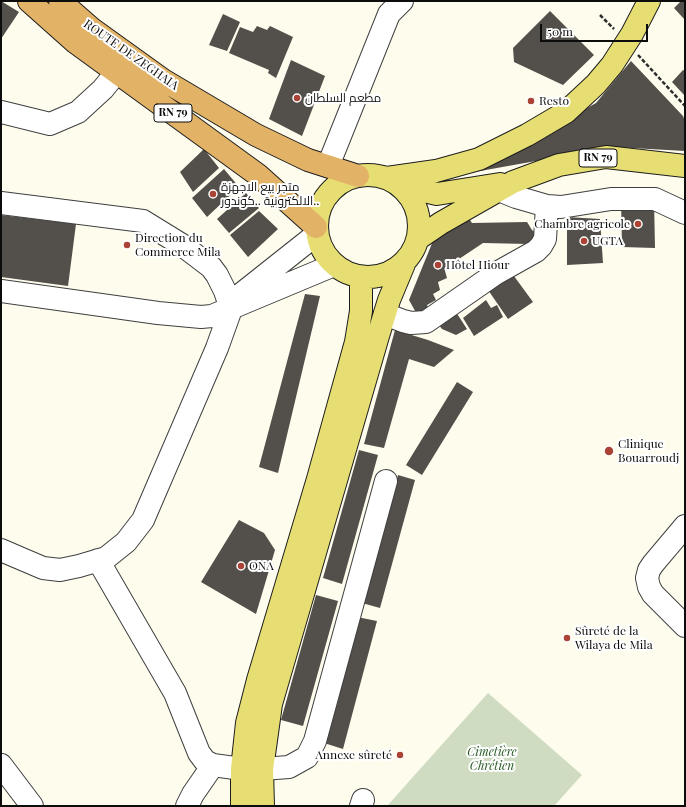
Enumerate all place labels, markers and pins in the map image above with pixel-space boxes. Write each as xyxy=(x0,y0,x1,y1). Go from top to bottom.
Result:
place label: مطعم السلطان xyxy=(305,91,381,105)
marker: مطعم السلطان xyxy=(292,93,302,103)
place label: Resto xyxy=(539,94,569,108)
marker: Resto xyxy=(526,96,536,106)
place label: متجر بيع الاجهزة الالكترونية ..كوندور.. xyxy=(221,180,319,208)
marker: متجر بيع الاجهزة الالكترونية ..كوندور.. xyxy=(208,189,218,199)
place label: Chambre agricole xyxy=(534,217,630,231)
marker: Chambre agricole xyxy=(633,219,643,229)
place label: Direction du Commerce Mila xyxy=(135,231,221,259)
place label: UGTA xyxy=(592,234,623,248)
marker: UGTA xyxy=(579,236,589,246)
marker: Direction du Commerce Mila xyxy=(122,240,132,250)
place label: Hôtel Hiour xyxy=(446,258,510,272)
marker: Hôtel Hiour xyxy=(433,260,443,270)
place label: Clinique Bouarroudj xyxy=(618,437,679,465)
marker: Clinique Bouarroudj xyxy=(603,445,615,457)
place label: ONA xyxy=(249,559,274,573)
marker: ONA xyxy=(236,561,246,571)
place label: Sûreté de la Wilaya de Mila xyxy=(575,624,653,652)
marker: Sûreté de la Wilaya de Mila xyxy=(562,633,572,643)
place label: Annexe sûreté xyxy=(315,748,392,762)
marker: Annexe sûreté xyxy=(395,750,405,760)

